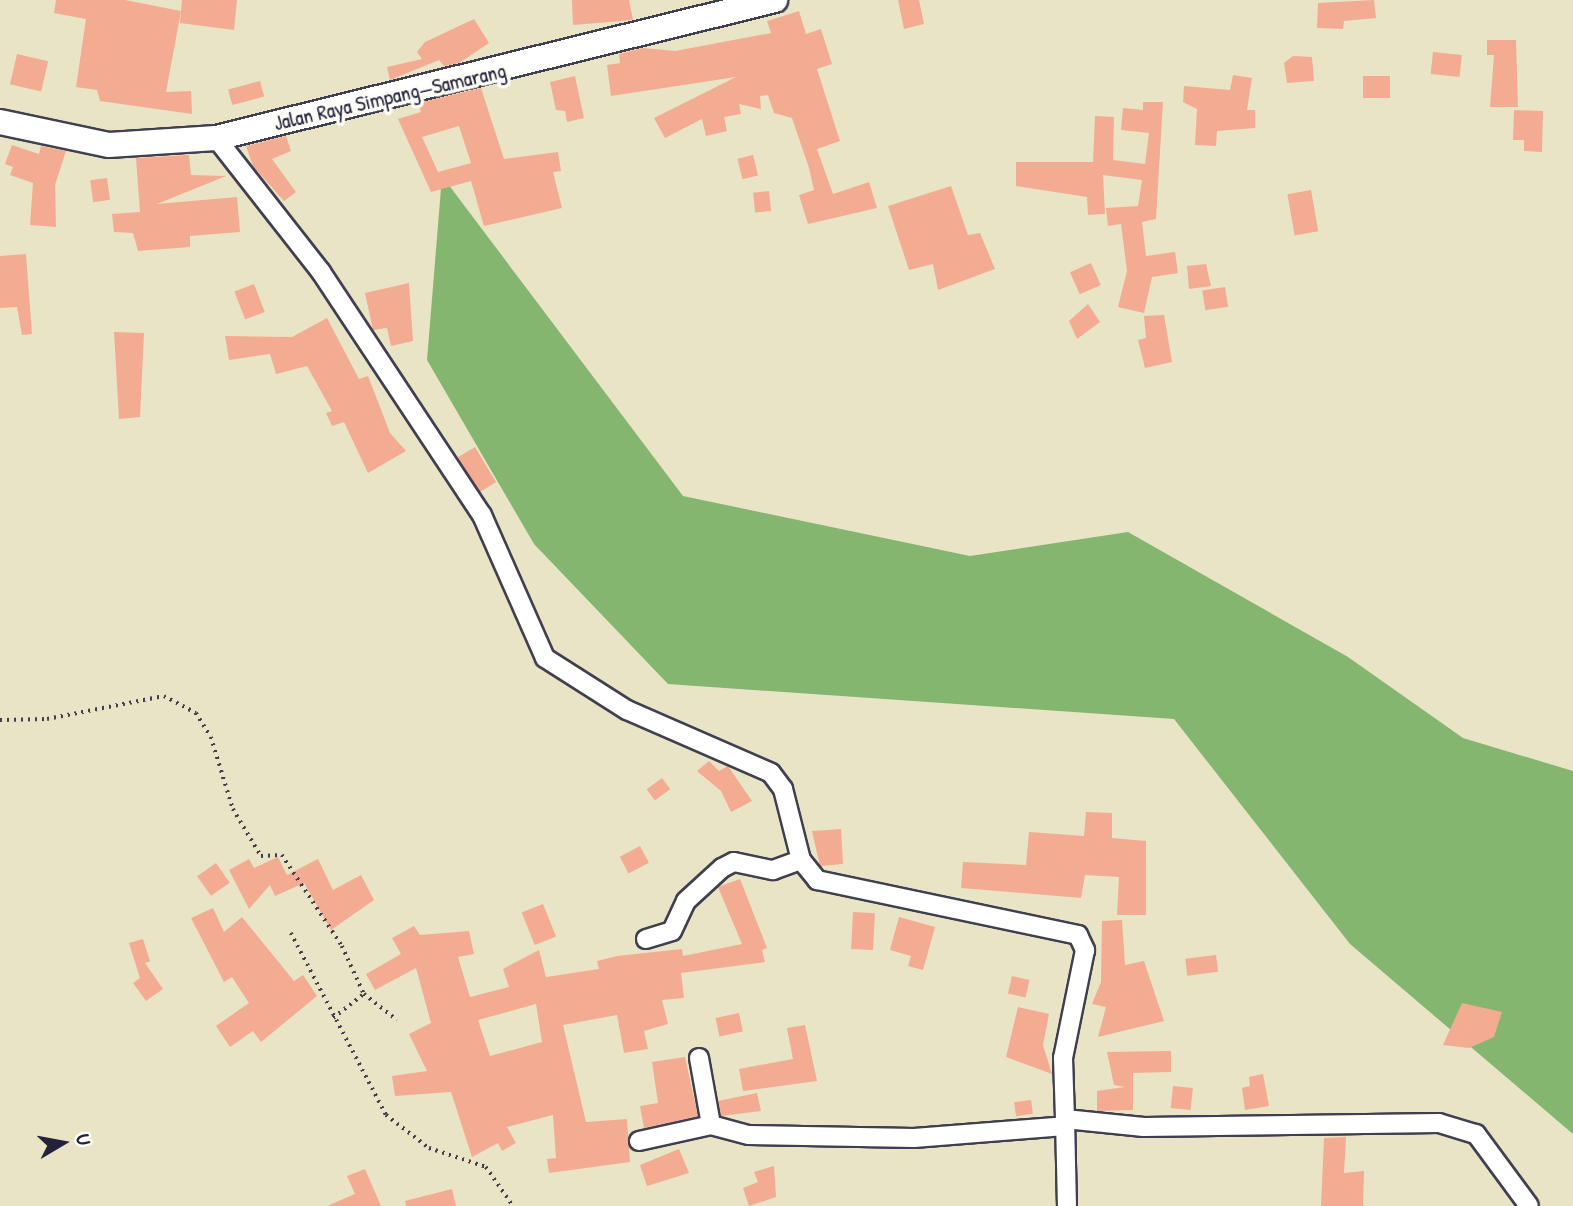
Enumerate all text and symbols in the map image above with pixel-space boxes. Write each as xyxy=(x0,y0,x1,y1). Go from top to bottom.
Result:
street label: Jalan Raya Simpang—Samarang xyxy=(271,58,509,136)
north arrow xyxy=(28,1108,98,1178)
text: U xyxy=(70,1132,97,1147)

